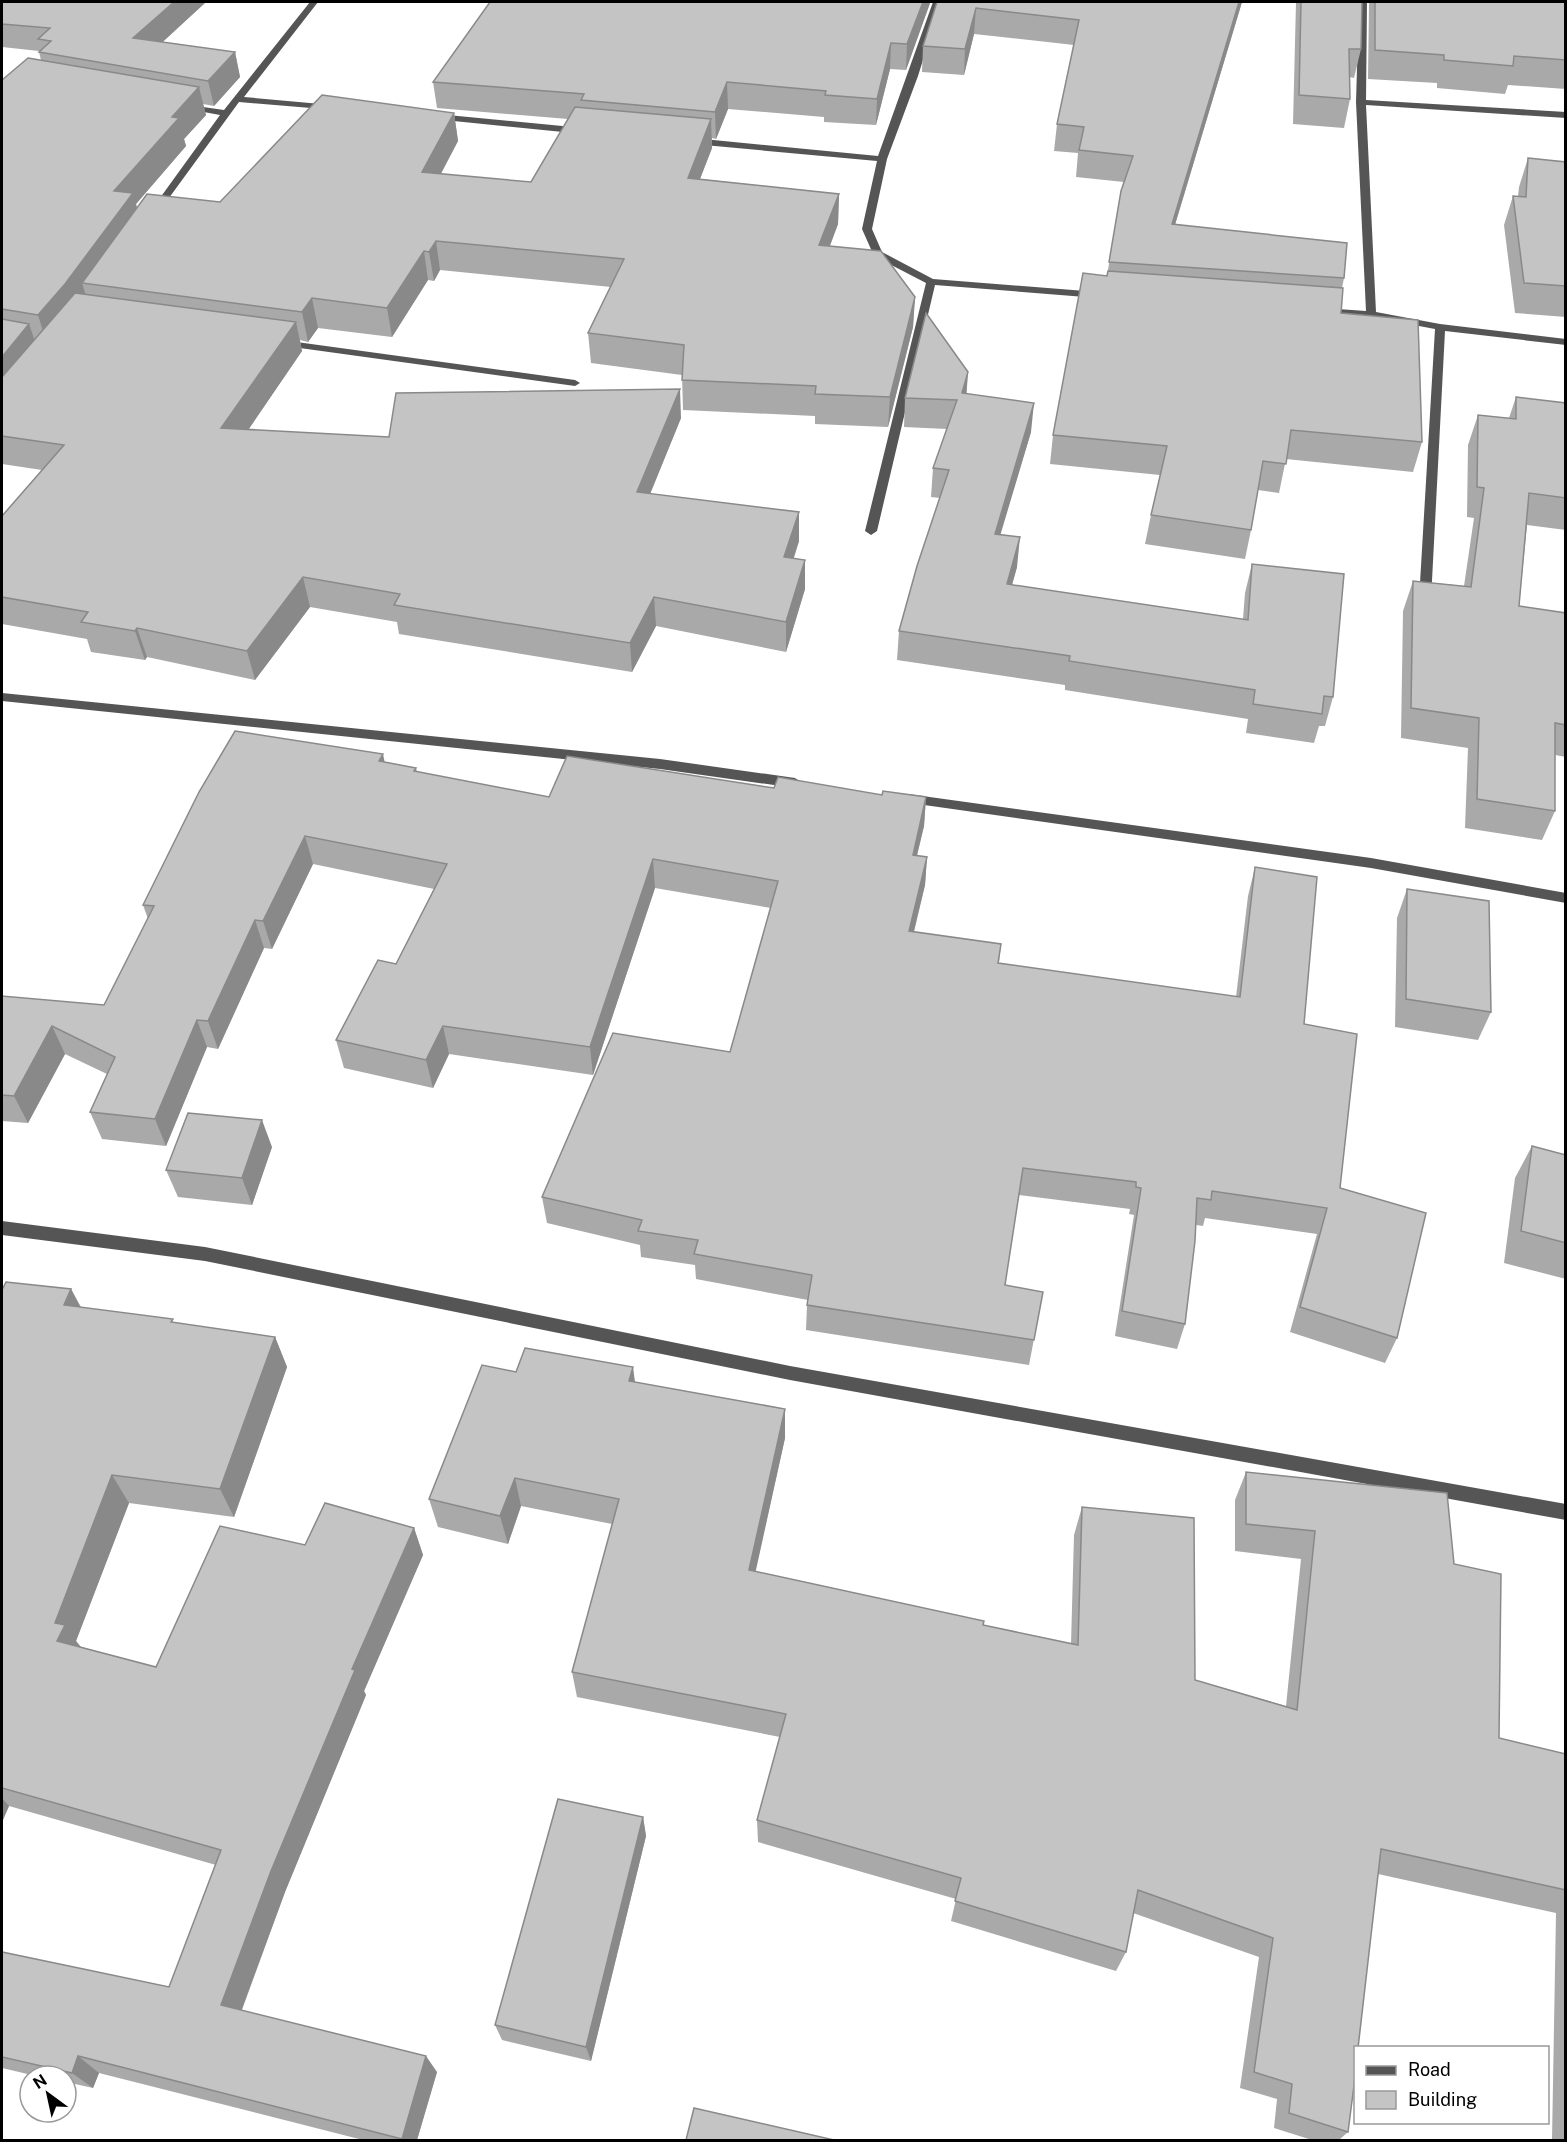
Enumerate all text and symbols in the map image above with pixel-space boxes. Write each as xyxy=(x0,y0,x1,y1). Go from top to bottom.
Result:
legend xyxy=(1354,2046,1549,2124)
text: Road xyxy=(1408,2059,1451,2080)
north arrow xyxy=(18,2064,78,2124)
text: N xyxy=(30,2070,51,2093)
text: Building xyxy=(1408,2089,1477,2110)

